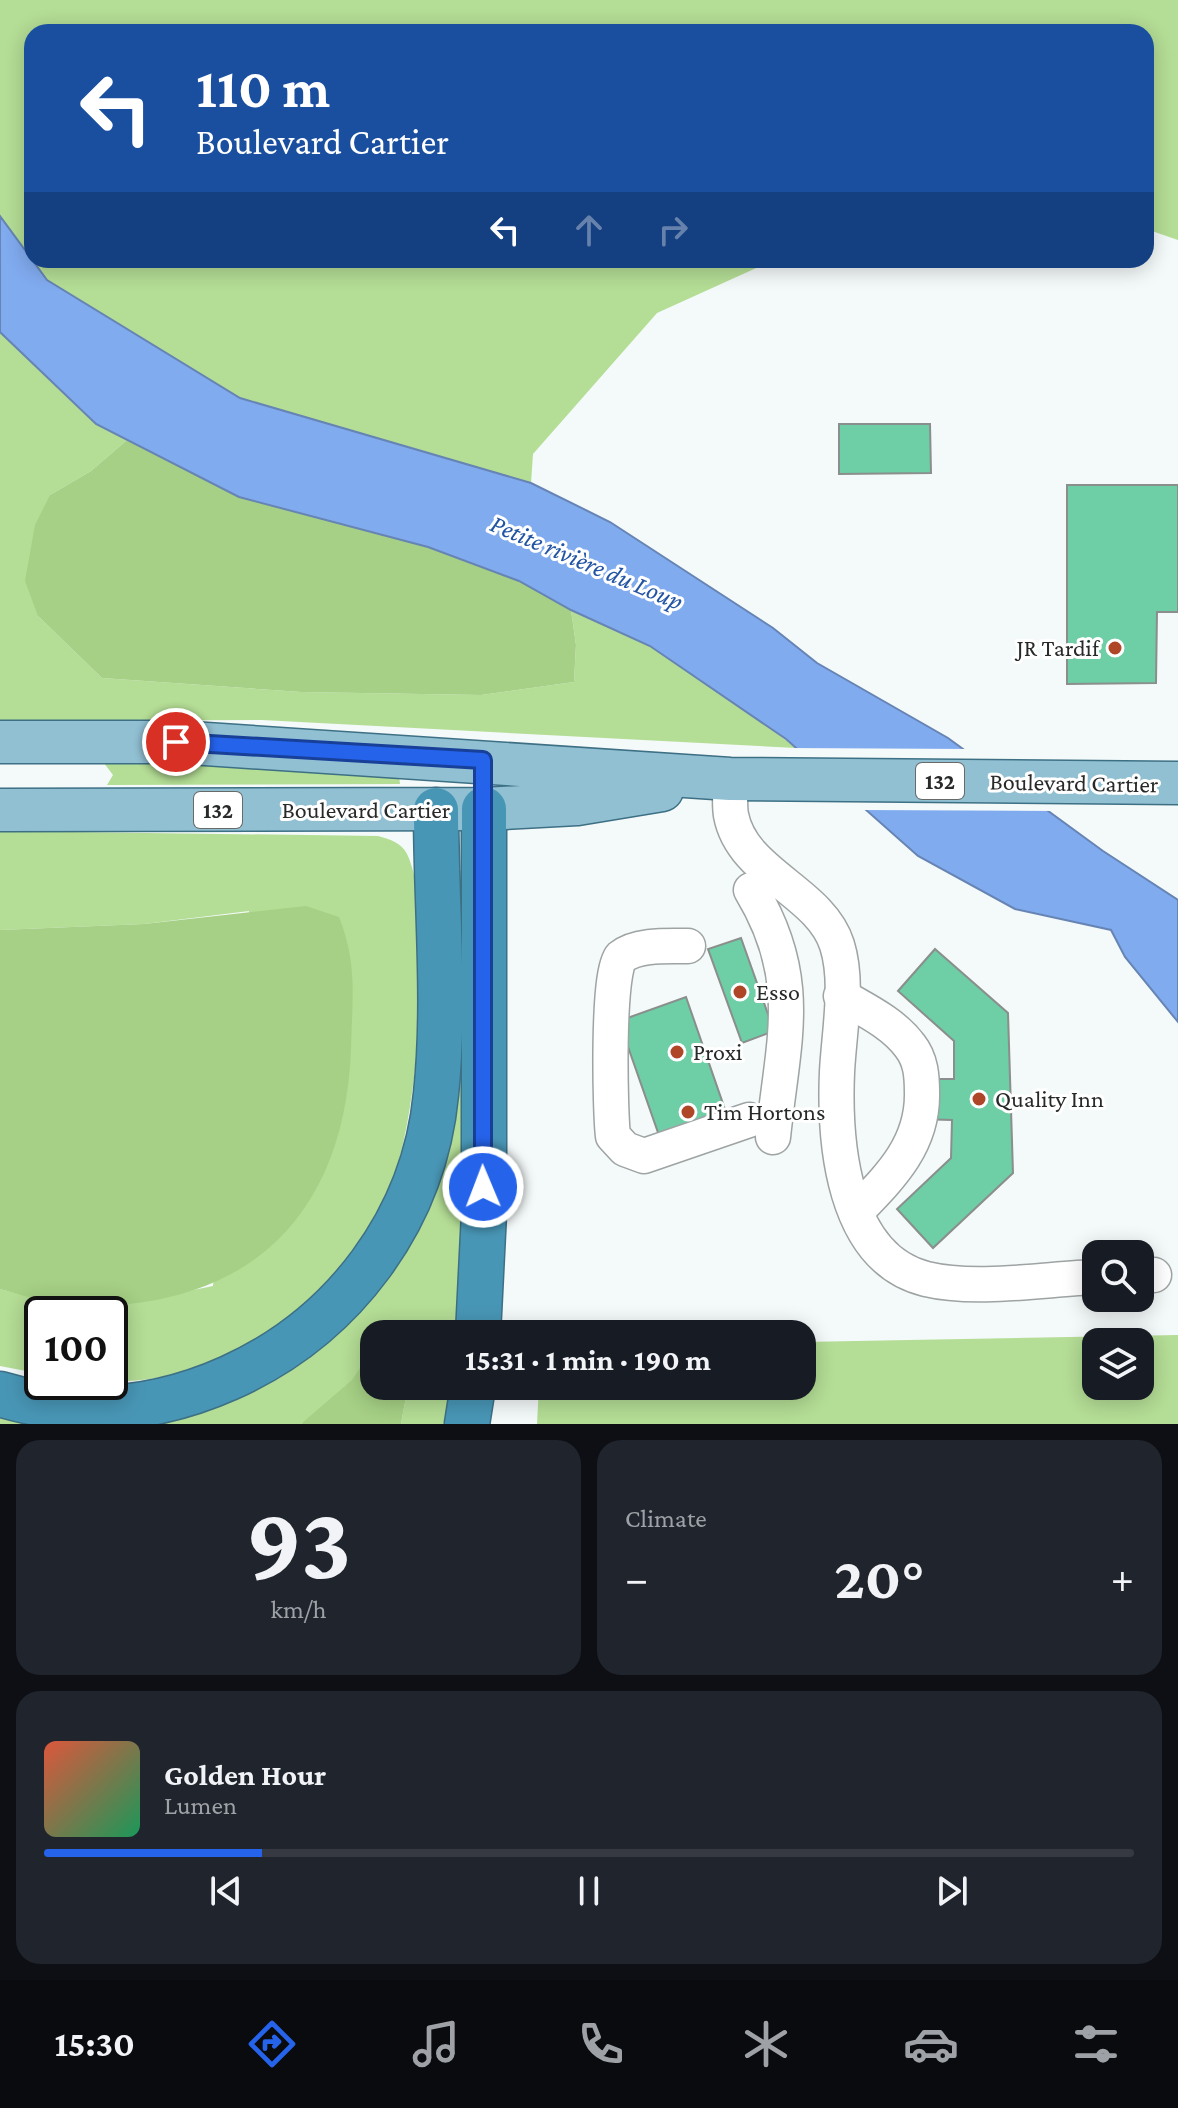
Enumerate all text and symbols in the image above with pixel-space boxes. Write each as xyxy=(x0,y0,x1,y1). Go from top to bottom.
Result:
icon: left xyxy=(64,56,168,160)
text: 110 m xyxy=(196,57,330,119)
text: Boulevard Cartier xyxy=(196,122,449,162)
icon: left xyxy=(483,208,527,252)
icon: ahead xyxy=(567,208,611,252)
icon: right xyxy=(651,208,695,252)
water label: Petite rivière du Loup xyxy=(486,509,687,616)
place label: JR Tardif xyxy=(1015,634,1101,661)
marker: JR Tardif xyxy=(1106,639,1124,657)
pin xyxy=(142,708,210,776)
icon: arrive xyxy=(154,720,198,764)
road number: 132 xyxy=(916,763,964,799)
street label: Boulevard Cartier xyxy=(989,768,1159,797)
road number: 132 xyxy=(194,792,242,828)
street label: Boulevard Cartier xyxy=(282,796,451,823)
place label: Esso xyxy=(756,978,800,1005)
marker: Esso xyxy=(731,983,749,1001)
place label: Proxi xyxy=(693,1038,742,1065)
marker: Proxi xyxy=(668,1043,686,1061)
place label: Quality Inn xyxy=(995,1085,1104,1112)
marker: Quality Inn xyxy=(970,1090,988,1108)
place label: Tim Hortons xyxy=(704,1098,825,1125)
marker: Tim Hortons xyxy=(679,1103,697,1121)
position arrow xyxy=(441,1145,525,1229)
map controls xyxy=(1082,1240,1154,1400)
button: search xyxy=(1082,1240,1154,1312)
speed limit sign: 100 xyxy=(24,1296,128,1400)
button: layers xyxy=(1082,1328,1154,1400)
text: 15:31 · 1 min · 190 m xyxy=(465,1343,711,1376)
text: 93 xyxy=(245,1485,352,1600)
text: Climate xyxy=(625,1504,707,1533)
text: 20° xyxy=(834,1544,925,1611)
text: − xyxy=(625,1554,648,1602)
text: + xyxy=(1111,1554,1134,1602)
text: km/h xyxy=(270,1595,327,1624)
text: Golden Hour xyxy=(164,1758,326,1791)
text: Lumen xyxy=(164,1791,237,1820)
icon: previous xyxy=(204,1869,248,1913)
icon: pause xyxy=(567,1869,611,1913)
icon: next xyxy=(930,1869,974,1913)
icon: directions xyxy=(244,2016,300,2072)
icon: music xyxy=(408,2016,464,2072)
icon: phone xyxy=(573,2016,629,2072)
icon: climate xyxy=(738,2016,794,2072)
icon: car xyxy=(903,2016,959,2072)
icon: filters xyxy=(1068,2016,1124,2072)
text: 15:30 xyxy=(54,2024,135,2064)

